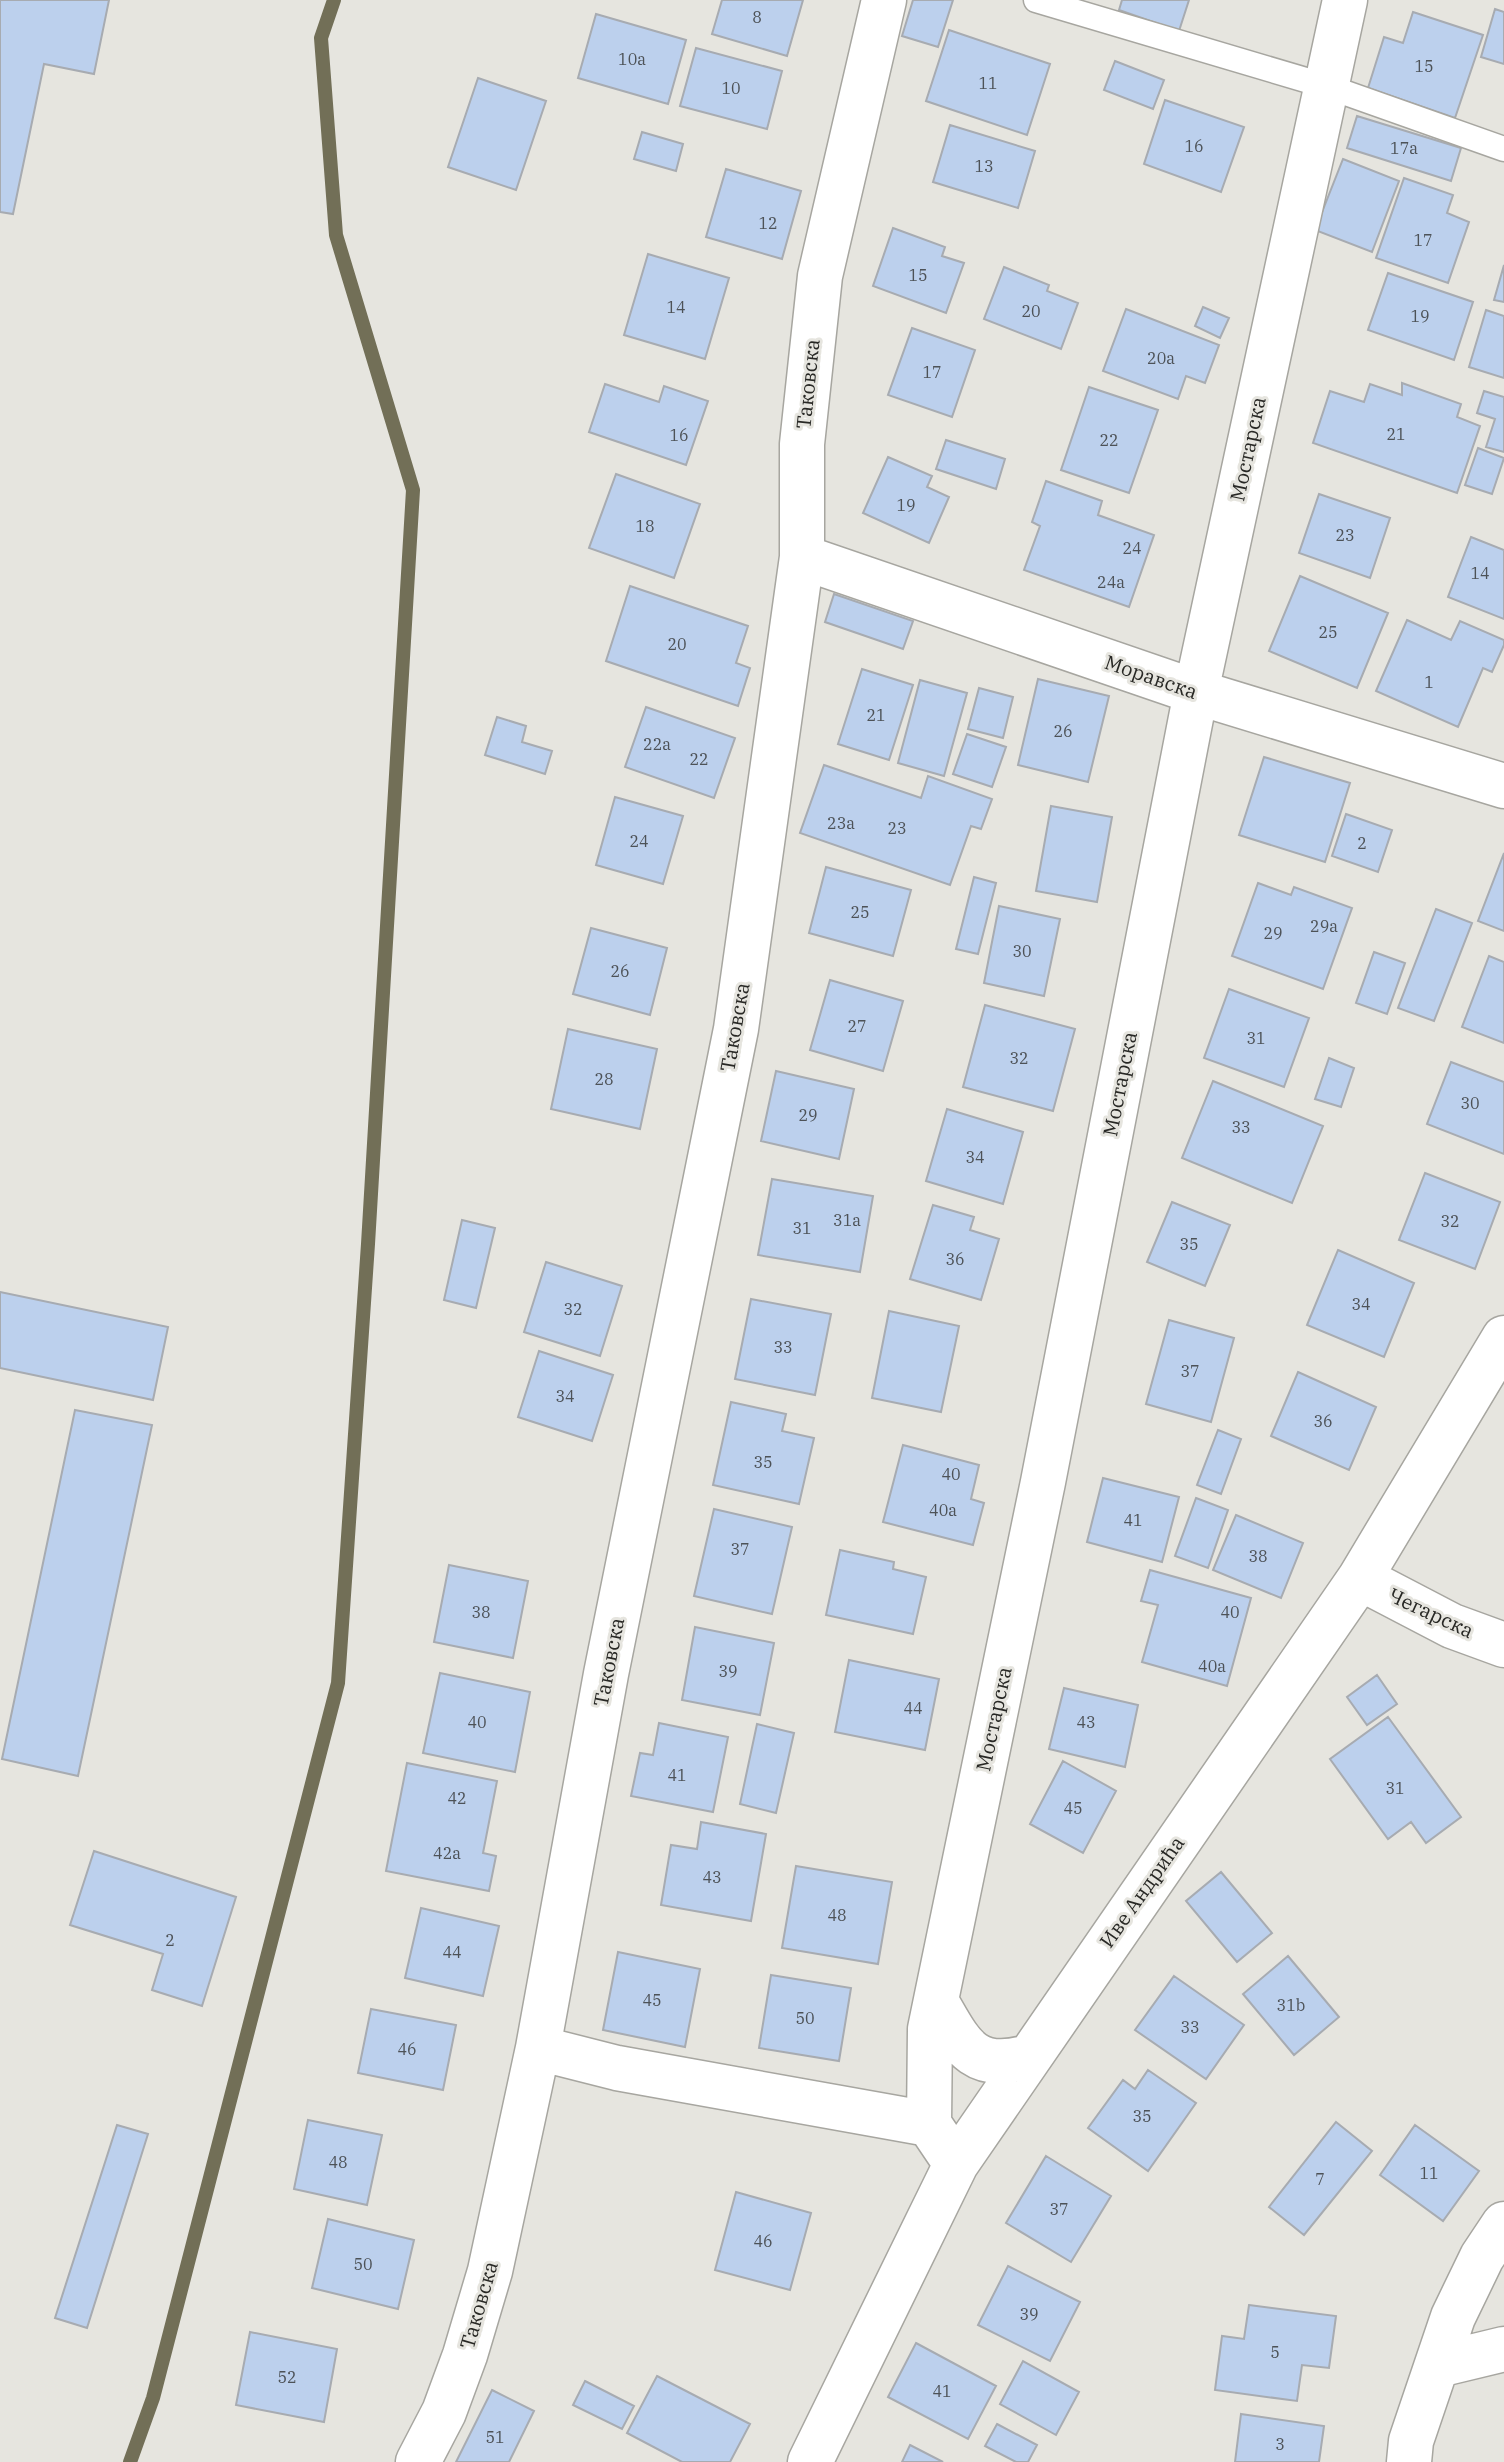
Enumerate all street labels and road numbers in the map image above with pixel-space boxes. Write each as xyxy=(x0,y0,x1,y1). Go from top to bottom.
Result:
street label: Таковска xyxy=(789,338,826,430)
street label: Мостарска xyxy=(1223,394,1272,504)
street label: Моравска xyxy=(1101,648,1201,705)
street label: Таковска xyxy=(713,980,756,1074)
street label: Мостарска xyxy=(1096,1029,1143,1138)
street label: Чегарска xyxy=(1384,1581,1478,1644)
street label: Таковска xyxy=(587,1615,630,1709)
street label: Мостарска xyxy=(969,1664,1018,1774)
street label: Иве Андрића xyxy=(1093,1830,1190,1953)
street label: Таковска xyxy=(453,2258,504,2352)

